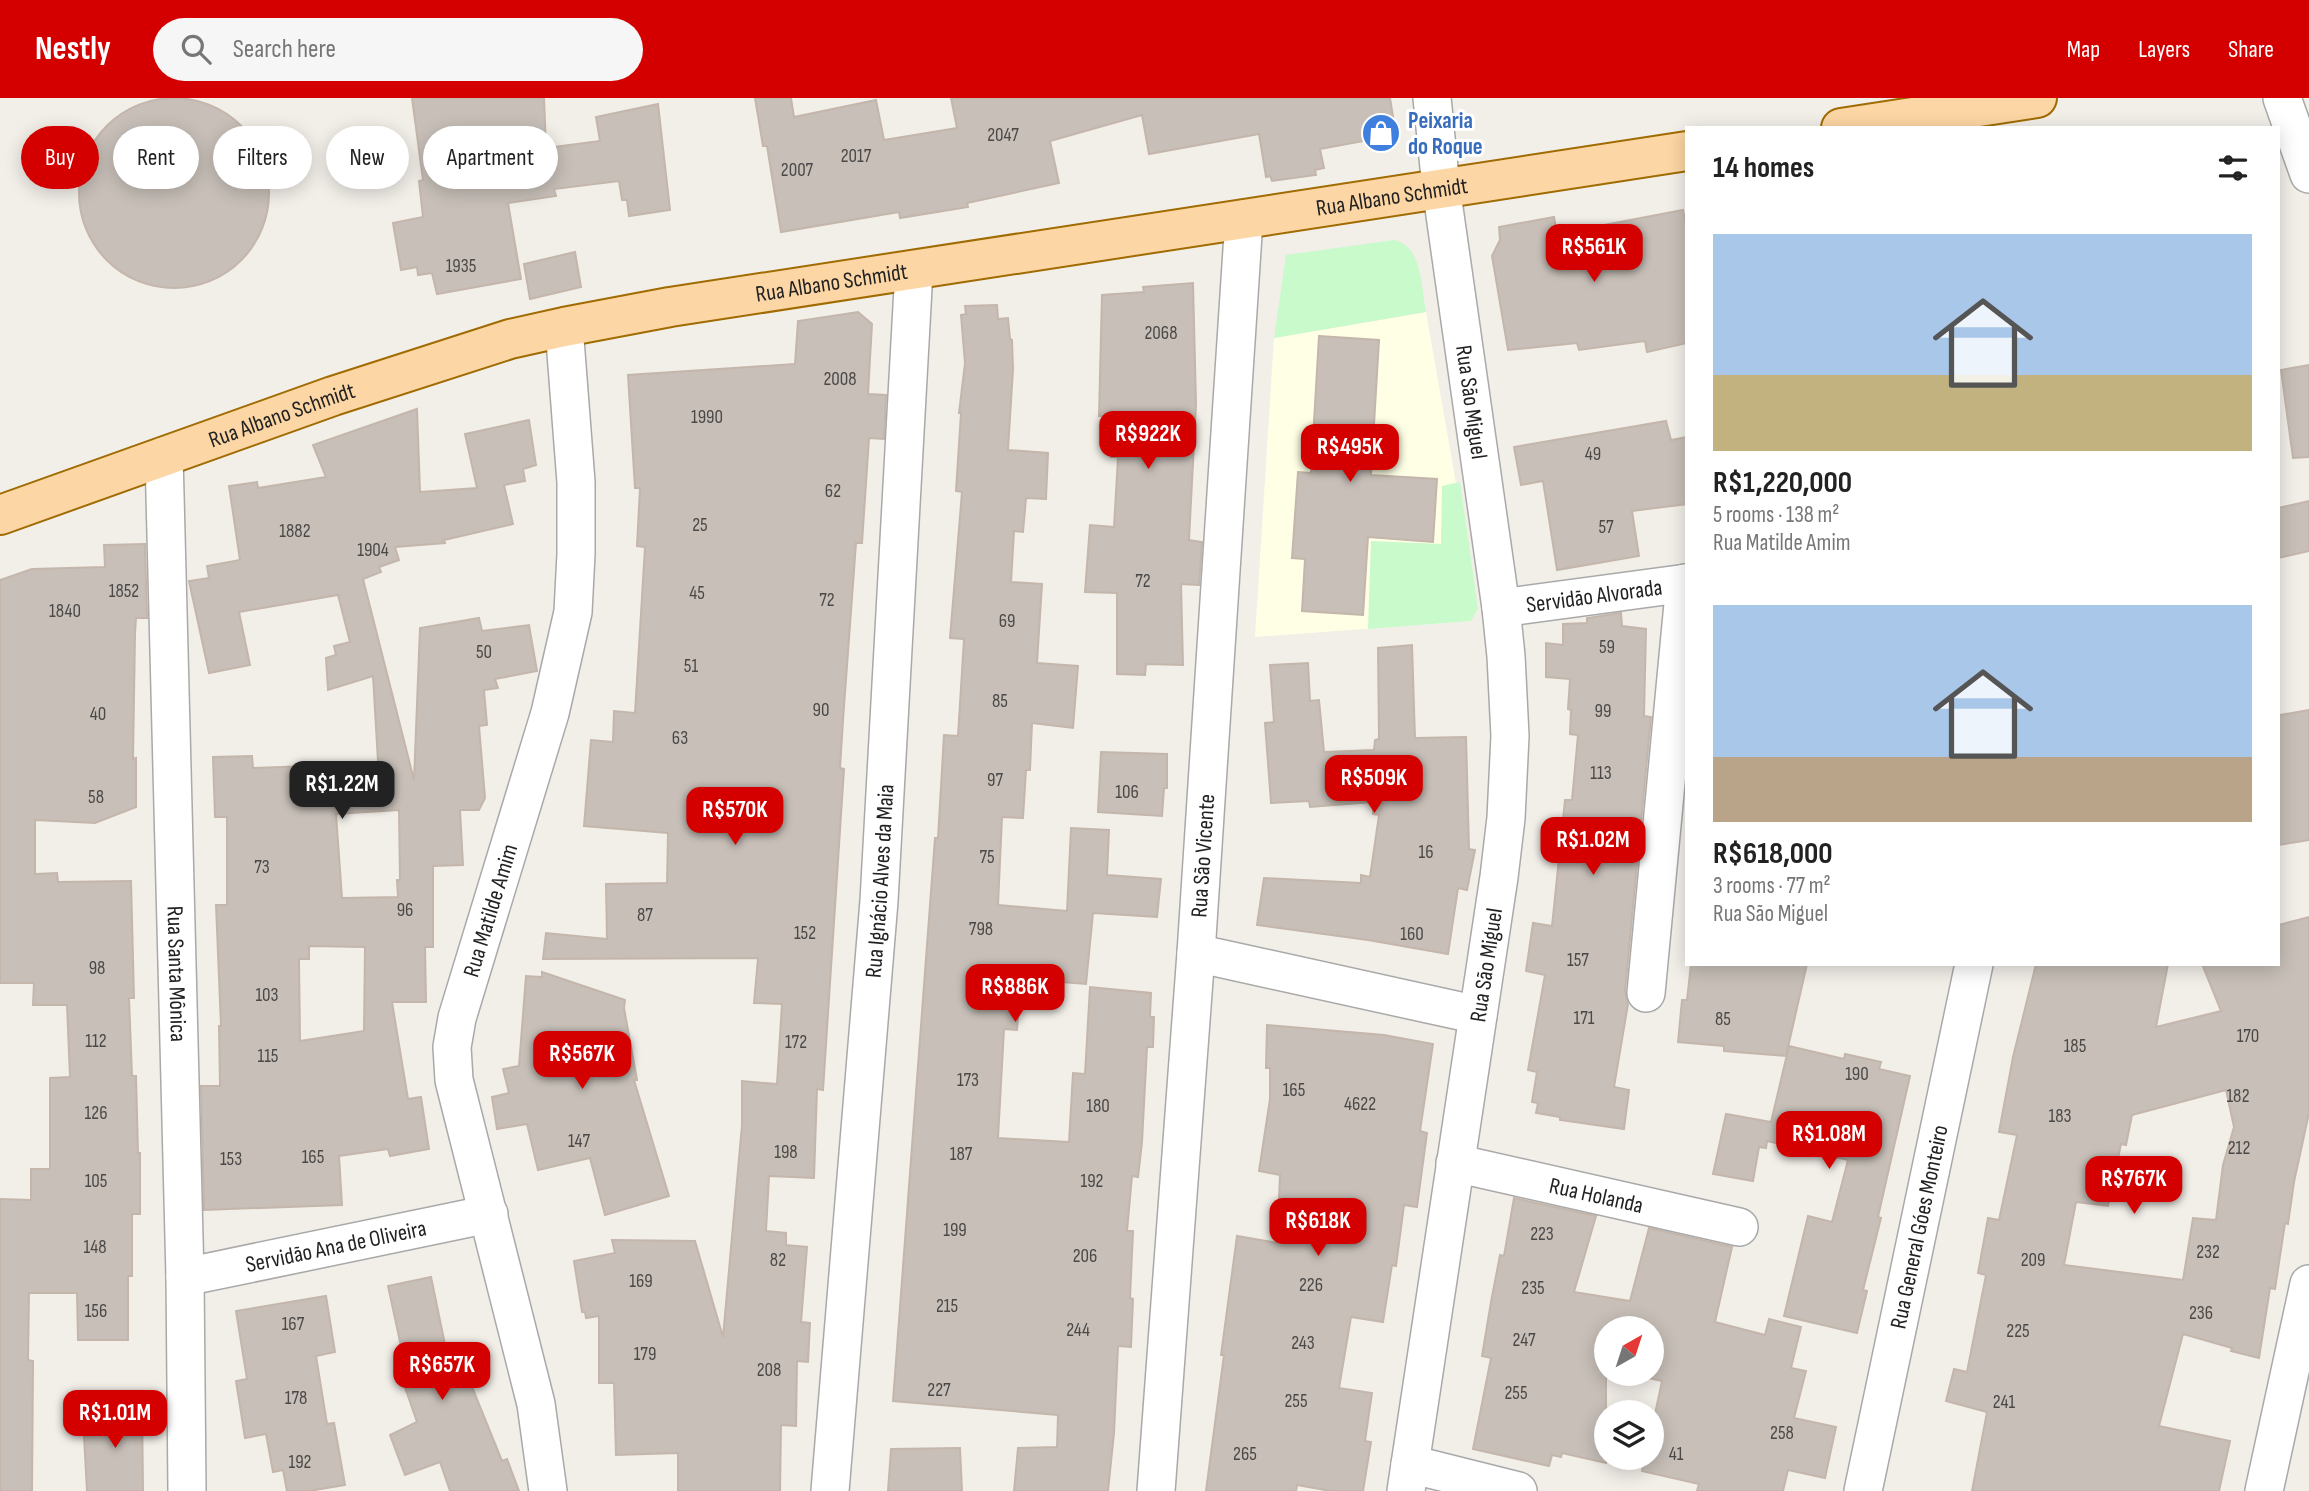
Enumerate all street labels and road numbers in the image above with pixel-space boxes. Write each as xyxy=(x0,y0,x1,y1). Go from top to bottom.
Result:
street label: Rua Albano Schmidt xyxy=(1314,172,1470,223)
street label: Rua Albano Schmidt xyxy=(754,258,909,309)
street label: Rua São Miguel xyxy=(1449,343,1493,461)
street label: Rua Albano Schmidt xyxy=(205,377,359,454)
street label: Servidão Alvorada xyxy=(1525,573,1664,619)
street label: Rua Ignácio Alves da Maia xyxy=(860,783,900,979)
street label: Rua São Vicente xyxy=(1185,793,1221,918)
street label: Rua Matilde Amim xyxy=(457,841,524,981)
street label: Rua Santa Mônica xyxy=(161,905,192,1042)
street label: Rua São Miguel xyxy=(1464,906,1509,1024)
street label: Rua General Góes Monteiro xyxy=(1885,1123,1955,1331)
street label: Rua Holanda xyxy=(1547,1172,1646,1220)
street label: Servidão Ana de Oliveira xyxy=(243,1214,429,1279)

